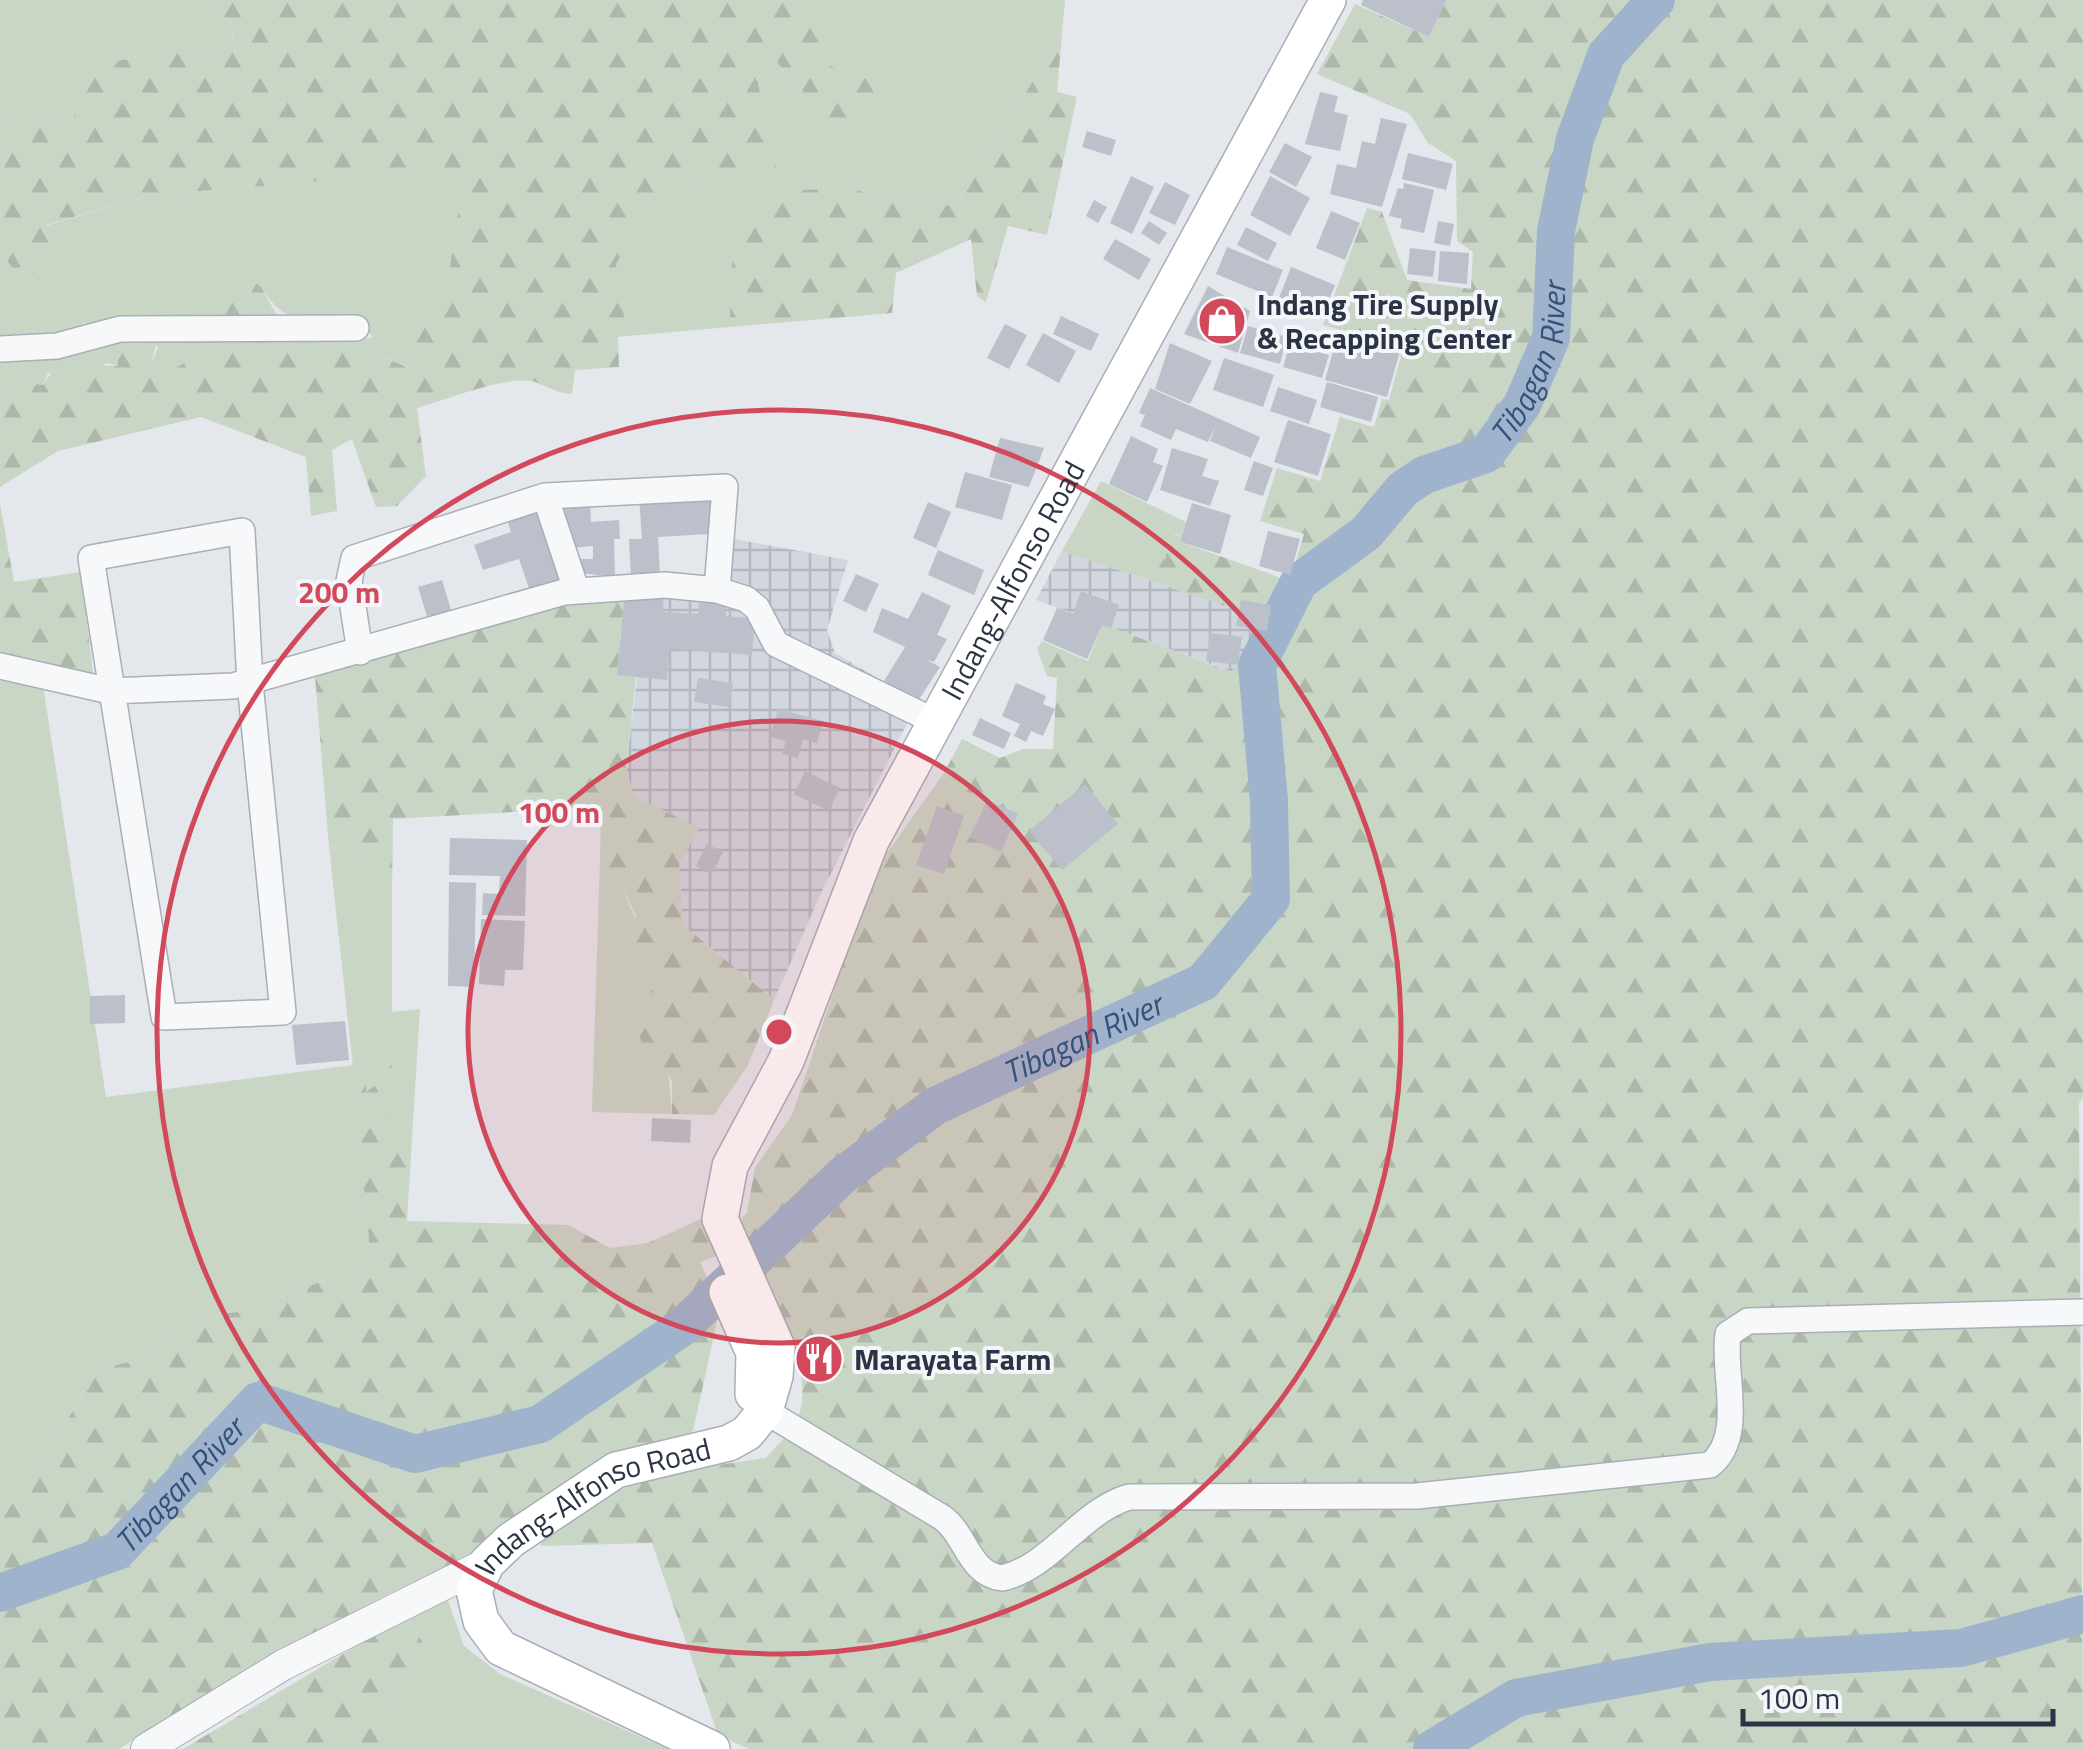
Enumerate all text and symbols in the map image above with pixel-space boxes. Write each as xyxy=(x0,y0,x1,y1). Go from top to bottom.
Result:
water label: Tibagan River xyxy=(1477,277,1578,454)
place label: Indang Tire Supply & Recapping Center xyxy=(1257,281,1512,361)
shop icon: Indang Tire Supply & Recapping Center xyxy=(1196,295,1248,347)
street label: Indang-Alfonso Road xyxy=(929,452,1096,708)
text: 200 m xyxy=(298,569,380,615)
text: 100 m xyxy=(518,789,600,835)
water label: Tibagan River xyxy=(994,979,1174,1096)
centre of rings xyxy=(761,1014,797,1050)
restaurant icon: Marayata Farm xyxy=(793,1333,845,1385)
place label: Marayata Farm xyxy=(854,1336,1051,1382)
water label: Tibagan River xyxy=(103,1403,258,1564)
street label: Indang-Alfonso Road xyxy=(462,1425,715,1582)
scale bar xyxy=(1743,1664,2053,1726)
text: 100 m xyxy=(1758,1675,1840,1721)

